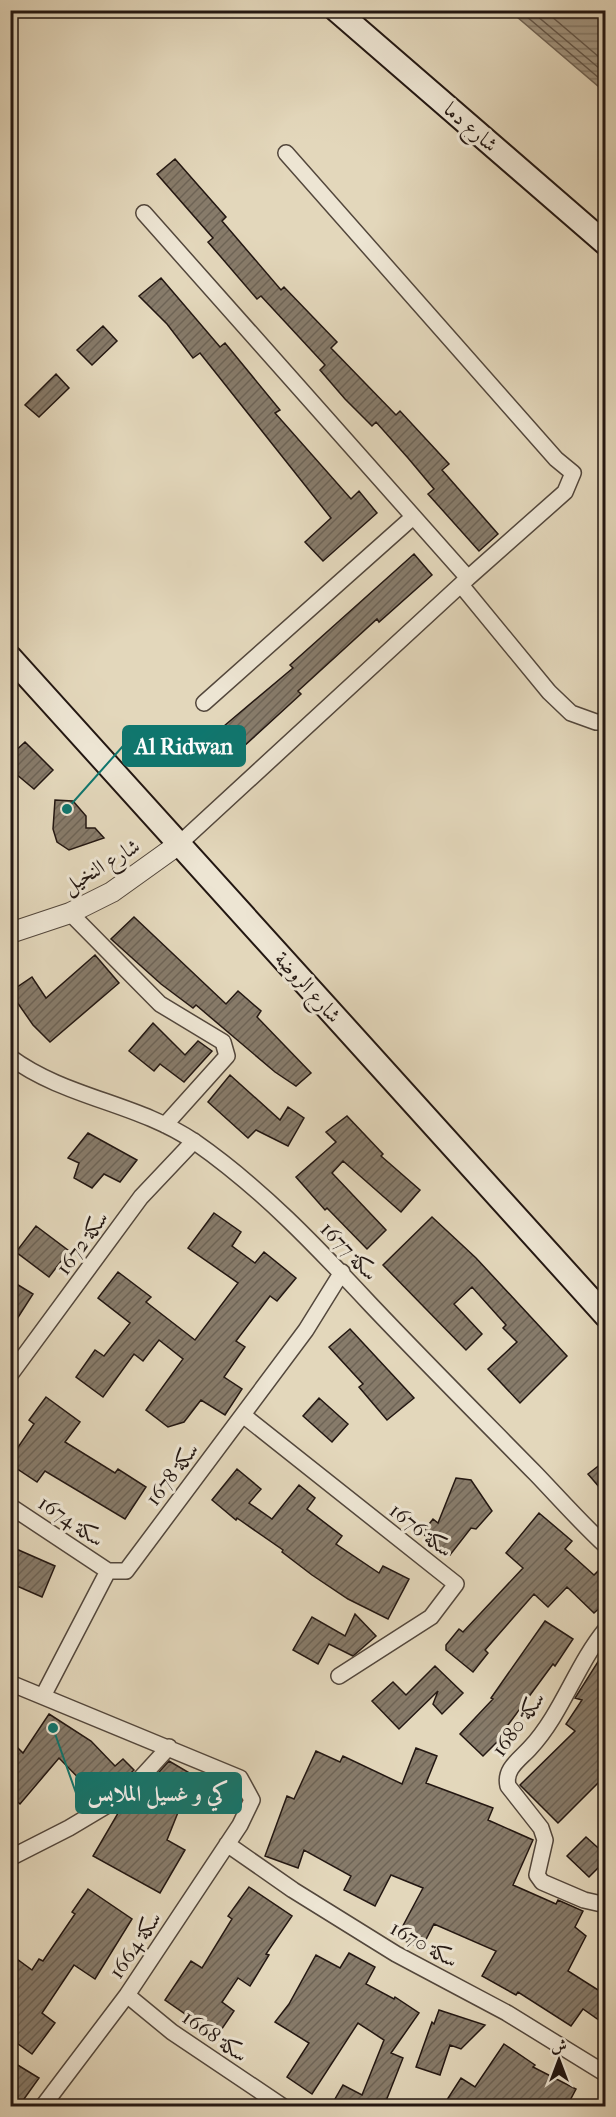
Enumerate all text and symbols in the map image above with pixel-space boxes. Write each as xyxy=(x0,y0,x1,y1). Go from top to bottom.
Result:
street label: شارع دما xyxy=(435,97,503,161)
callout: Al Ridwan xyxy=(123,726,245,766)
text: Al Ridwan xyxy=(133,734,233,760)
street label: شارع النخيل xyxy=(58,834,147,904)
street label: شارع الروضة xyxy=(265,947,346,1031)
street label: سكة 1672 xyxy=(51,1207,113,1279)
street label: سكة 1677 xyxy=(315,1217,383,1285)
street label: سكة 1678 xyxy=(141,1438,203,1510)
street label: سكة 1674 xyxy=(34,1490,108,1552)
street label: سكة 1676 xyxy=(385,1498,457,1562)
street label: سكة 1680 xyxy=(487,1687,549,1761)
callout: كي و غسيل الملابس xyxy=(76,1773,241,1813)
text: كي و غسيل الملابس xyxy=(88,1780,228,1812)
street label: سكة 1664 xyxy=(104,1907,166,1983)
street label: سكة 1670 xyxy=(386,1916,462,1972)
street label: سكة 1668 xyxy=(178,2005,252,2067)
north arrow xyxy=(529,2030,589,2090)
text: ش xyxy=(551,2036,567,2055)

